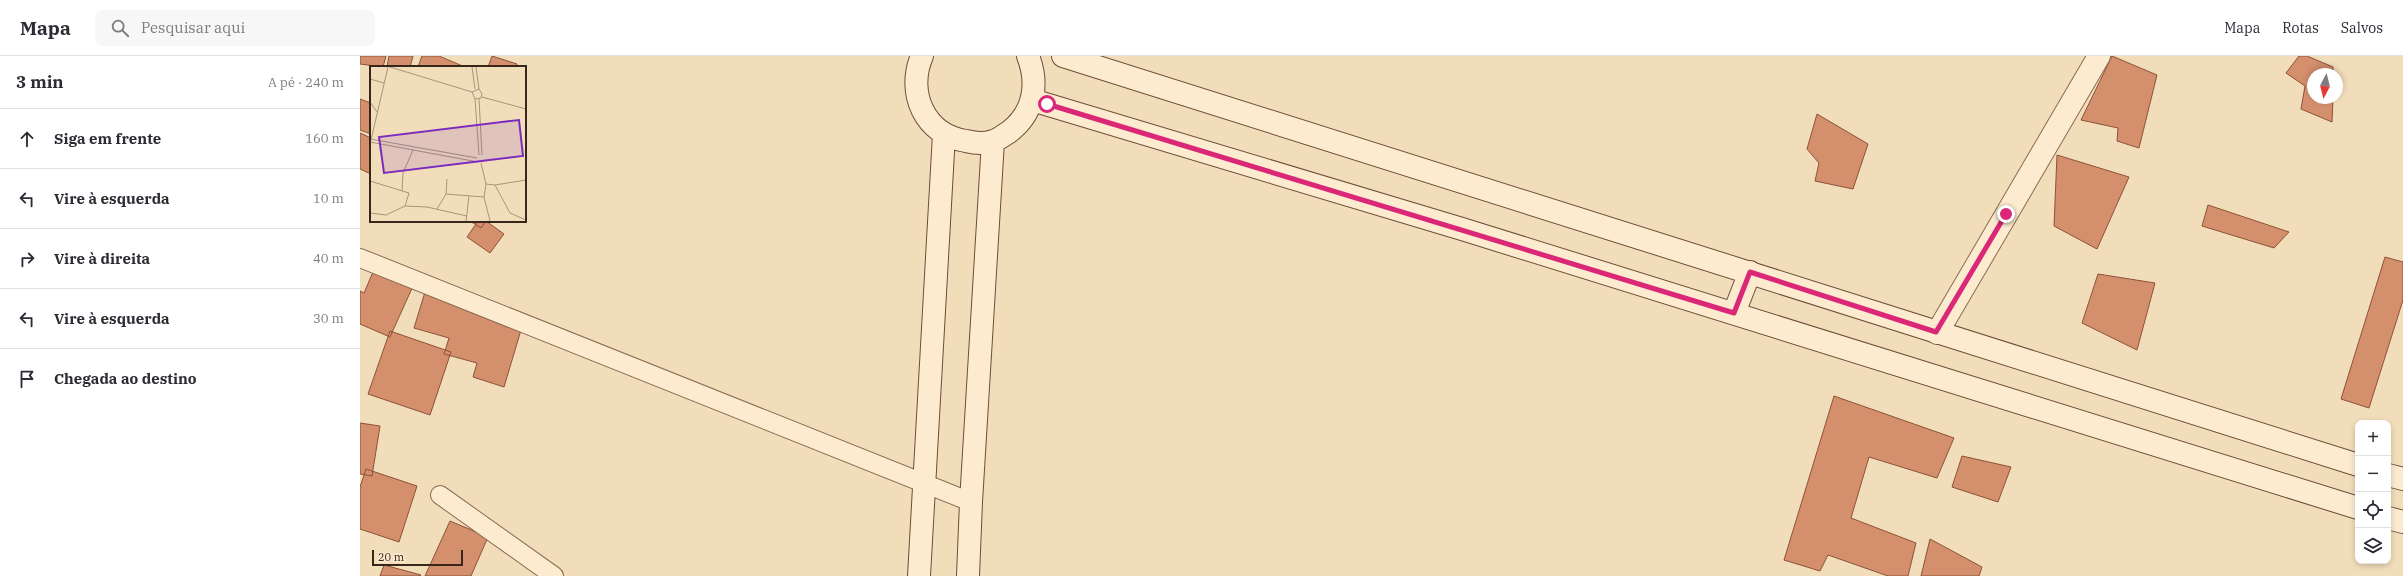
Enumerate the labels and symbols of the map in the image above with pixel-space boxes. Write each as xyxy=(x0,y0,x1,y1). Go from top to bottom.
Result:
inset map xyxy=(370,66,526,222)
north arrow xyxy=(2307,68,2343,104)
route start xyxy=(1038,95,1056,113)
route end xyxy=(1997,205,2015,223)
scale bar xyxy=(372,548,463,567)

